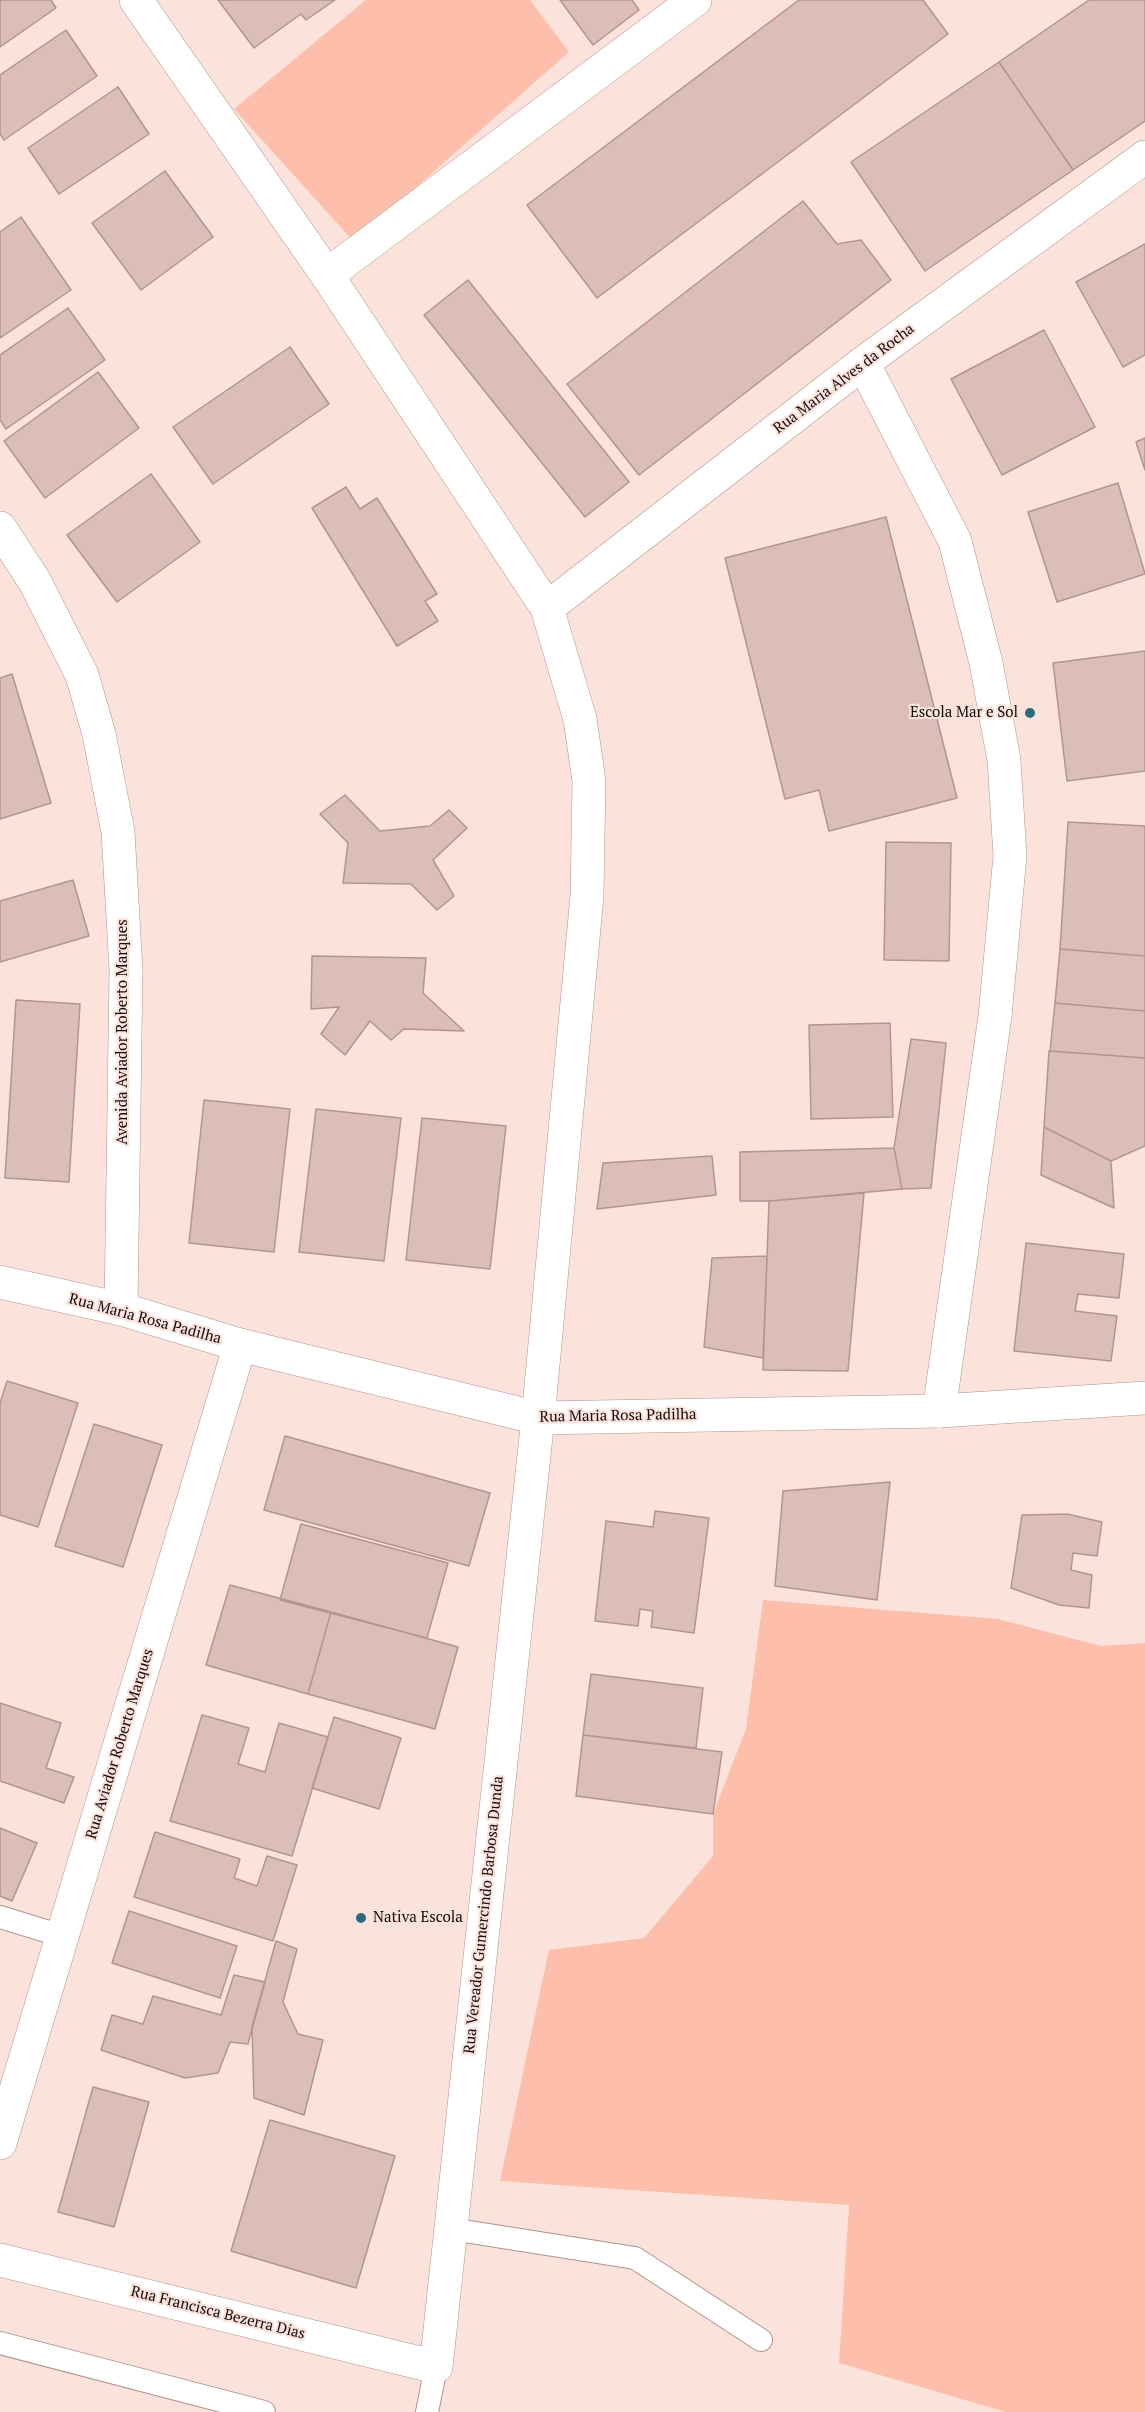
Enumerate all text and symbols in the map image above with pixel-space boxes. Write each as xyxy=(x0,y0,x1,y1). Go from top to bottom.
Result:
street label: Rua Maria Alves da Rocha xyxy=(770,320,918,438)
place label: Escola Mar e Sol xyxy=(910,704,1018,722)
marker: Escola Mar e Sol xyxy=(1023,706,1037,720)
street label: Avenida Aviador Roberto Marques xyxy=(114,919,132,1145)
street label: Rua Maria Rosa Padilha xyxy=(67,1290,223,1348)
street label: Rua Maria Rosa Padilha xyxy=(539,1406,697,1426)
street label: Rua Aviador Roberto Marques xyxy=(82,1647,158,1841)
street label: Rua Vereador Gumercindo Barbosa Dunda xyxy=(460,1775,508,2055)
place label: Nativa Escola xyxy=(373,1909,463,1927)
marker: Nativa Escola xyxy=(354,1911,368,1925)
street label: Rua Francisca Bezerra Dias xyxy=(129,2283,307,2343)

